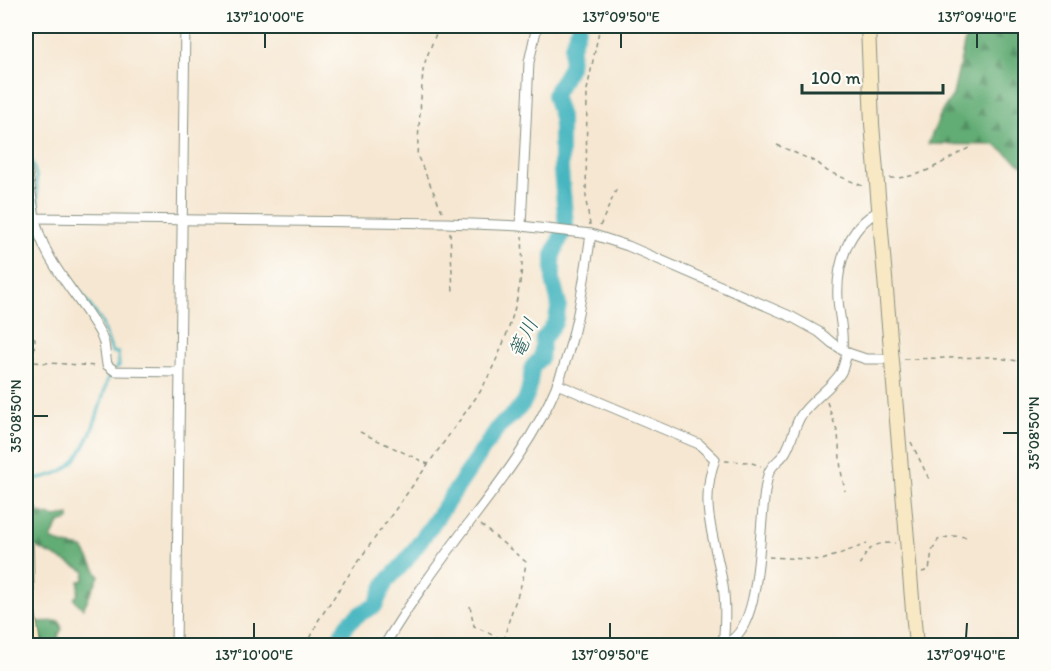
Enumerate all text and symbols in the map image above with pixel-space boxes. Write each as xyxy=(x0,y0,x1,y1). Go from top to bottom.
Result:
text: 137°10'00"E xyxy=(226,8,304,26)
text: 137°09'50"E xyxy=(582,8,660,26)
text: 137°09'40"E xyxy=(938,8,1016,26)
scale bar xyxy=(802,57,943,95)
text: 100 m xyxy=(811,67,861,89)
water label: 篭川 xyxy=(503,314,543,362)
text: 35°08'50"N xyxy=(7,379,25,453)
text: 35°08'50"N xyxy=(1025,396,1043,470)
text: 137°10'00"E xyxy=(215,646,293,664)
text: 137°09'50"E xyxy=(571,646,649,664)
text: 137°09'40"E xyxy=(927,646,1005,664)

